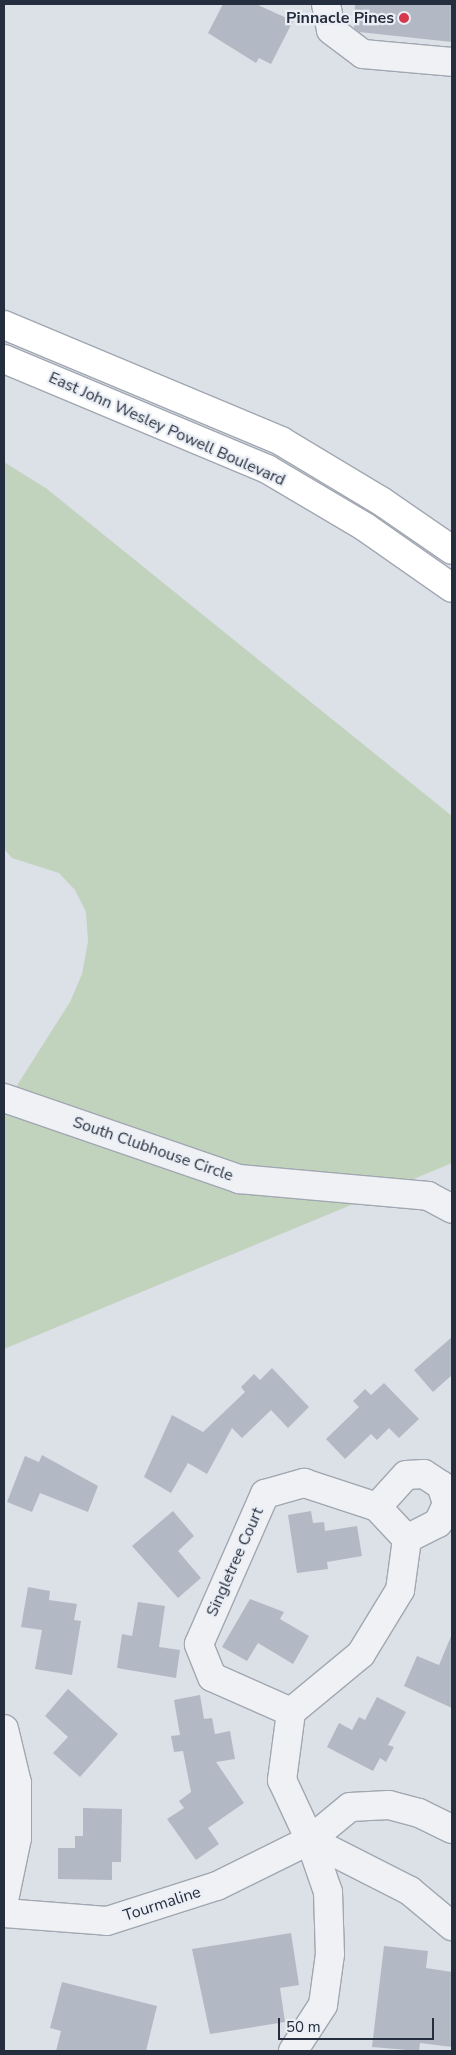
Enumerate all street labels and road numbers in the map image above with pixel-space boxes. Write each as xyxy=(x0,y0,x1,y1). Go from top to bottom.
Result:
street label: East John Wesley Powell Boulevard xyxy=(46,368,288,490)
street label: South Clubhouse Circle xyxy=(70,1113,236,1185)
street label: Singletree Court xyxy=(202,1504,268,1620)
street label: Tourmaline xyxy=(121,1882,203,1926)

